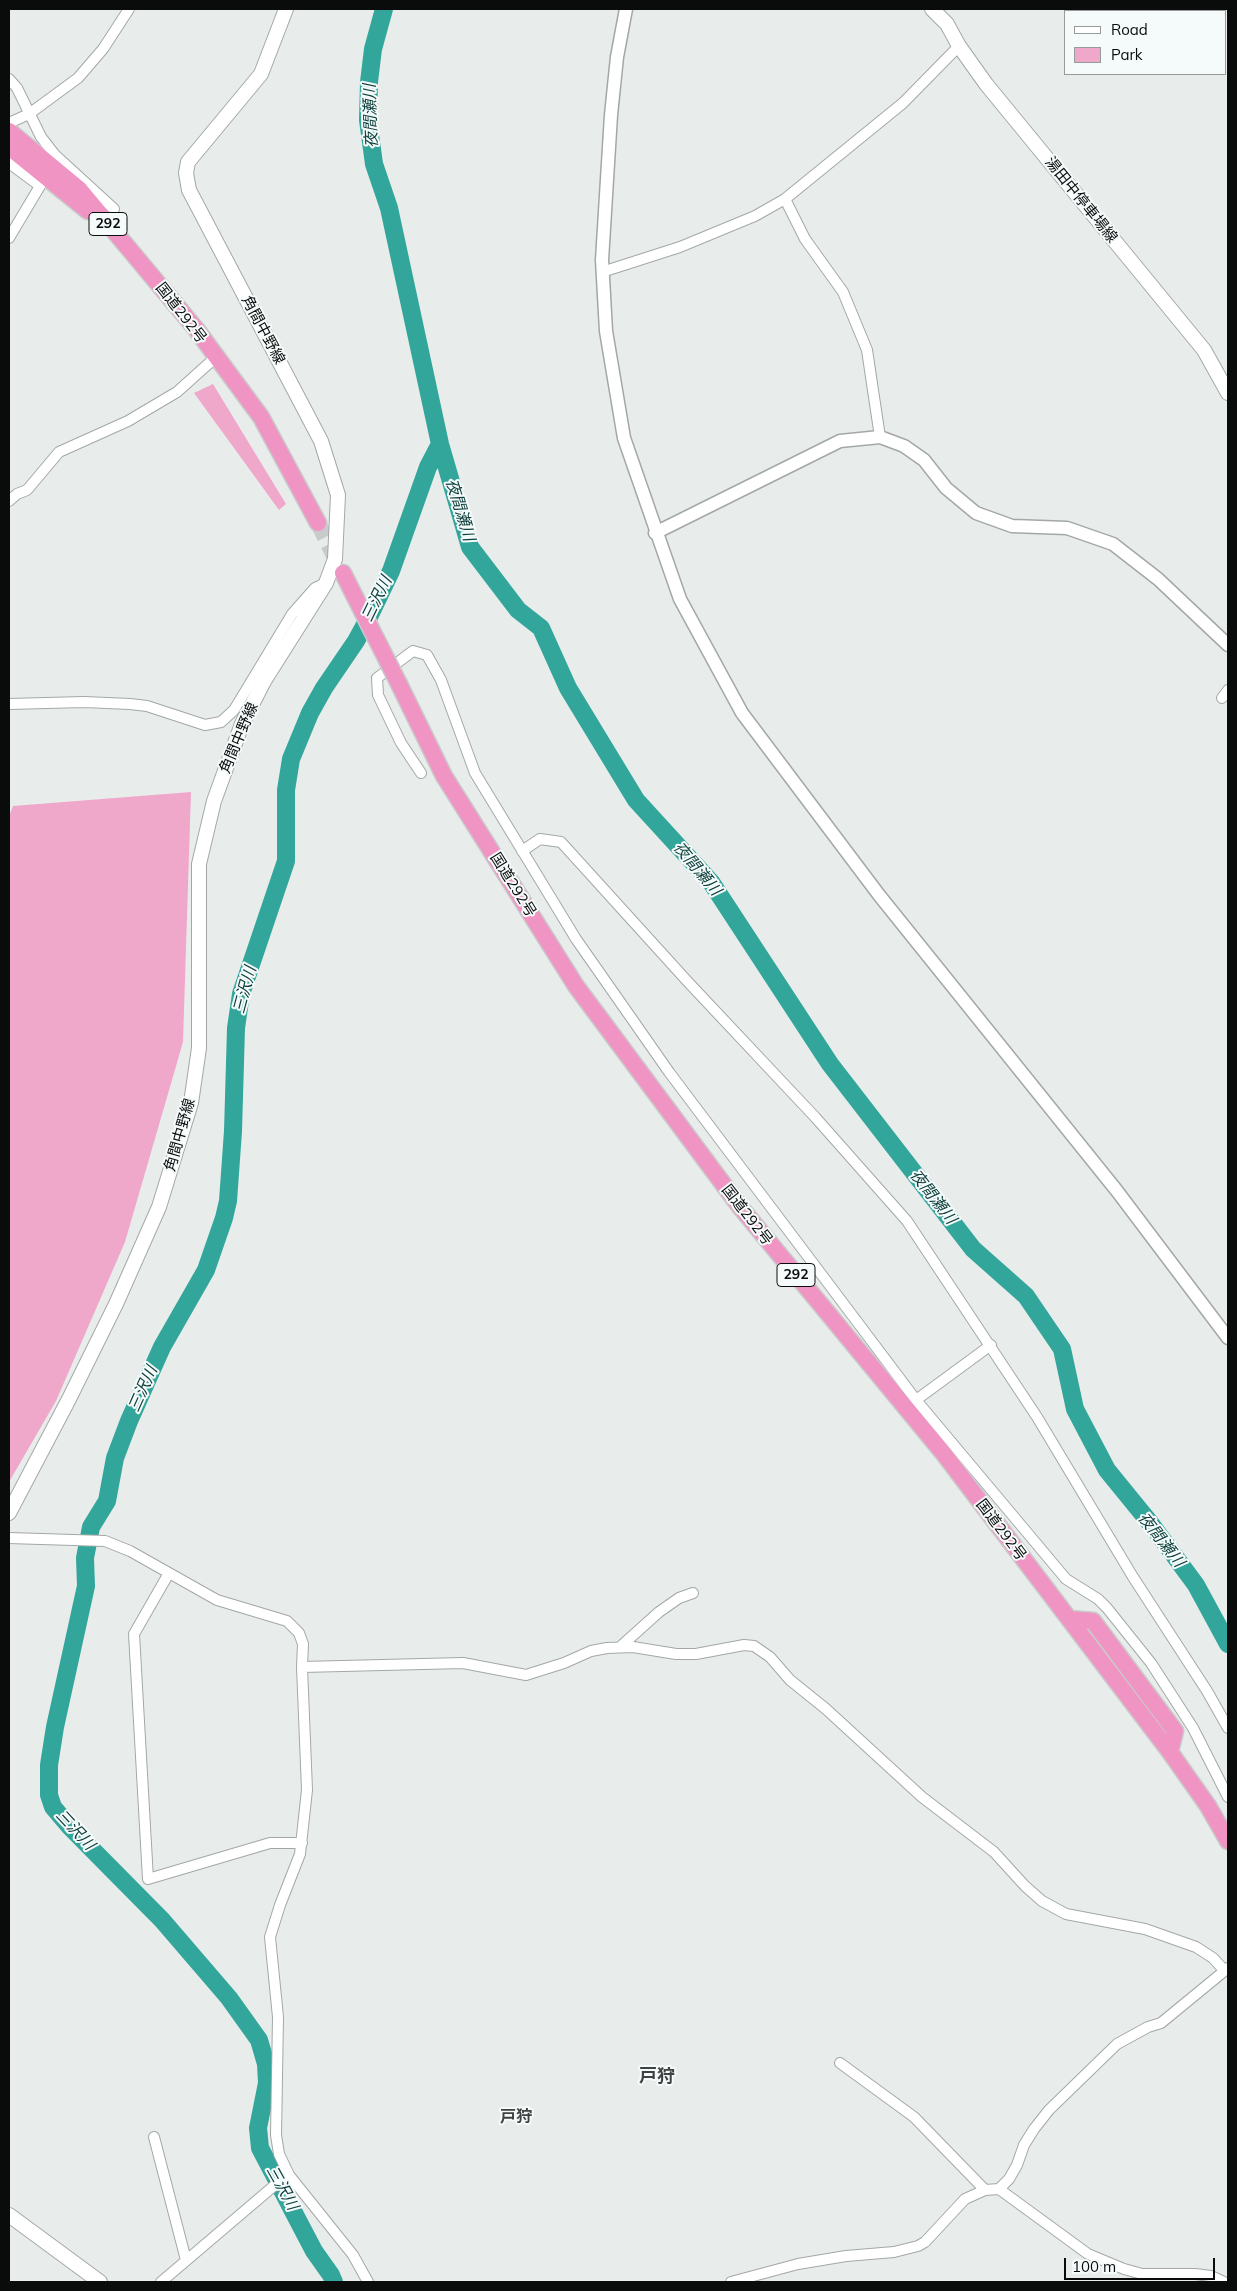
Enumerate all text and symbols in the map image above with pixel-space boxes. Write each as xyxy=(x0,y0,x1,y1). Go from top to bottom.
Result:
legend xyxy=(1064,10,1227,75)
text: Road xyxy=(1111,20,1148,39)
text: Park xyxy=(1111,45,1143,64)
water label: 夜間瀬川 xyxy=(360,84,382,148)
street label: 湯田中停車場線 xyxy=(1041,154,1121,246)
road number: 292 xyxy=(89,212,127,235)
street label: 国道292号 xyxy=(152,279,210,347)
street label: 角間中野線 xyxy=(237,293,289,367)
water label: 夜間瀬川 xyxy=(441,477,479,543)
water label: 三沢川 xyxy=(358,573,396,625)
street label: 角間中野線 xyxy=(216,700,262,776)
water label: 夜間瀬川 xyxy=(669,838,725,900)
street label: 国道292号 xyxy=(486,850,540,920)
water label: 三沢川 xyxy=(230,964,260,1016)
street label: 角間中野線 xyxy=(161,1096,199,1174)
water label: 夜間瀬川 xyxy=(906,1166,960,1228)
street label: 国道292号 xyxy=(718,1181,776,1249)
road number: 292 xyxy=(777,1264,815,1286)
water label: 三沢川 xyxy=(124,1363,162,1415)
street label: 国道292号 xyxy=(972,1496,1030,1564)
water label: 夜間瀬川 xyxy=(1134,1509,1188,1571)
water label: 三沢川 xyxy=(52,1806,98,1854)
district label: 戸狩 xyxy=(639,2066,675,2088)
district label: 戸狩 xyxy=(500,2107,532,2127)
water label: 三沢川 xyxy=(262,2162,302,2214)
scale bar xyxy=(1067,2248,1218,2280)
text: 100 m xyxy=(1072,2257,1116,2276)

